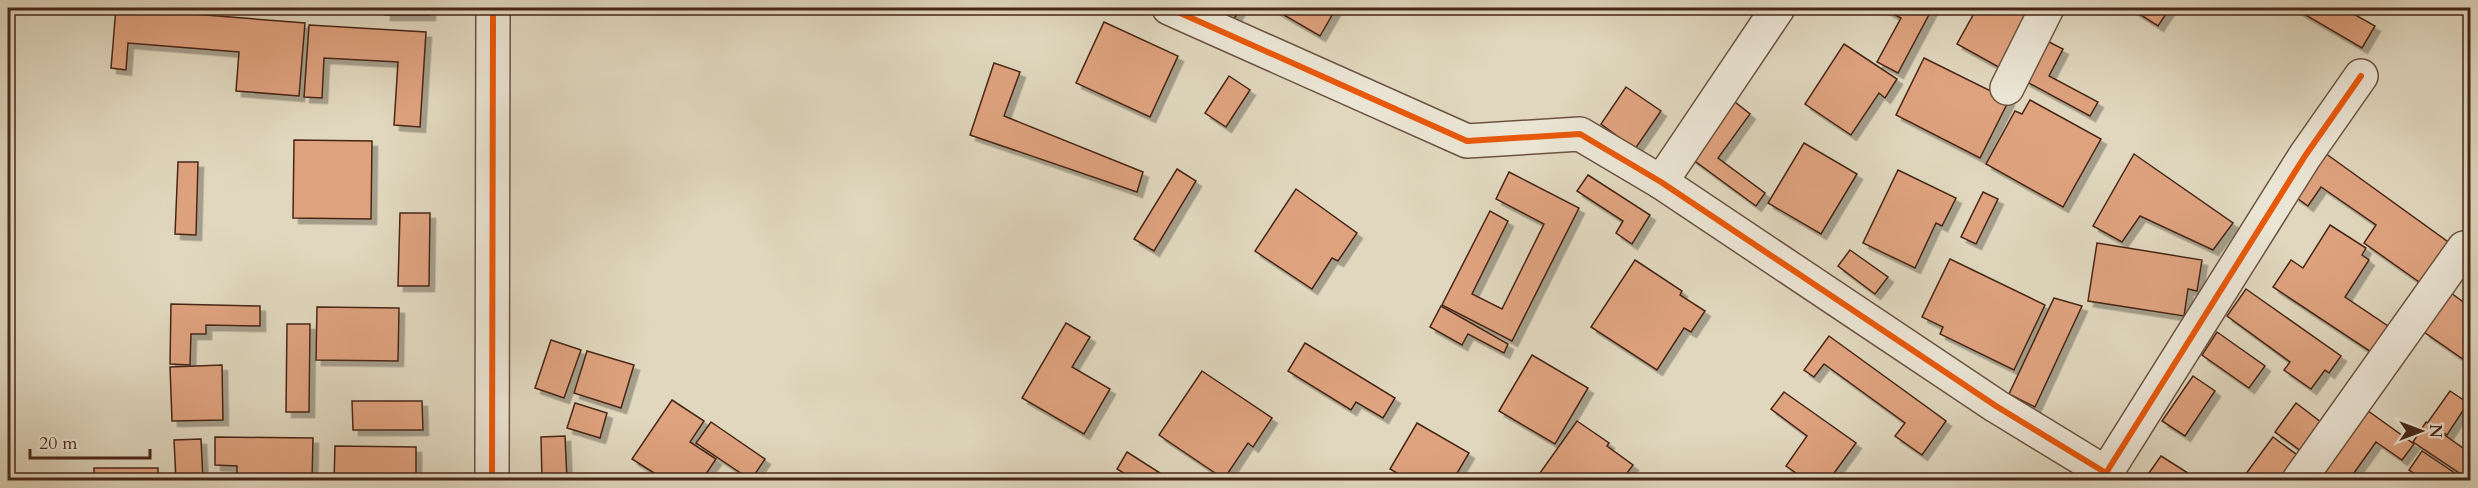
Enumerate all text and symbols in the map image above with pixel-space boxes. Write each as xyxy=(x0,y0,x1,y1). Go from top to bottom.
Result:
north arrow xyxy=(2391,401,2451,461)
scale bar xyxy=(30,422,150,460)
text: N xyxy=(2424,424,2446,438)
text: 20 m xyxy=(39,431,78,456)

